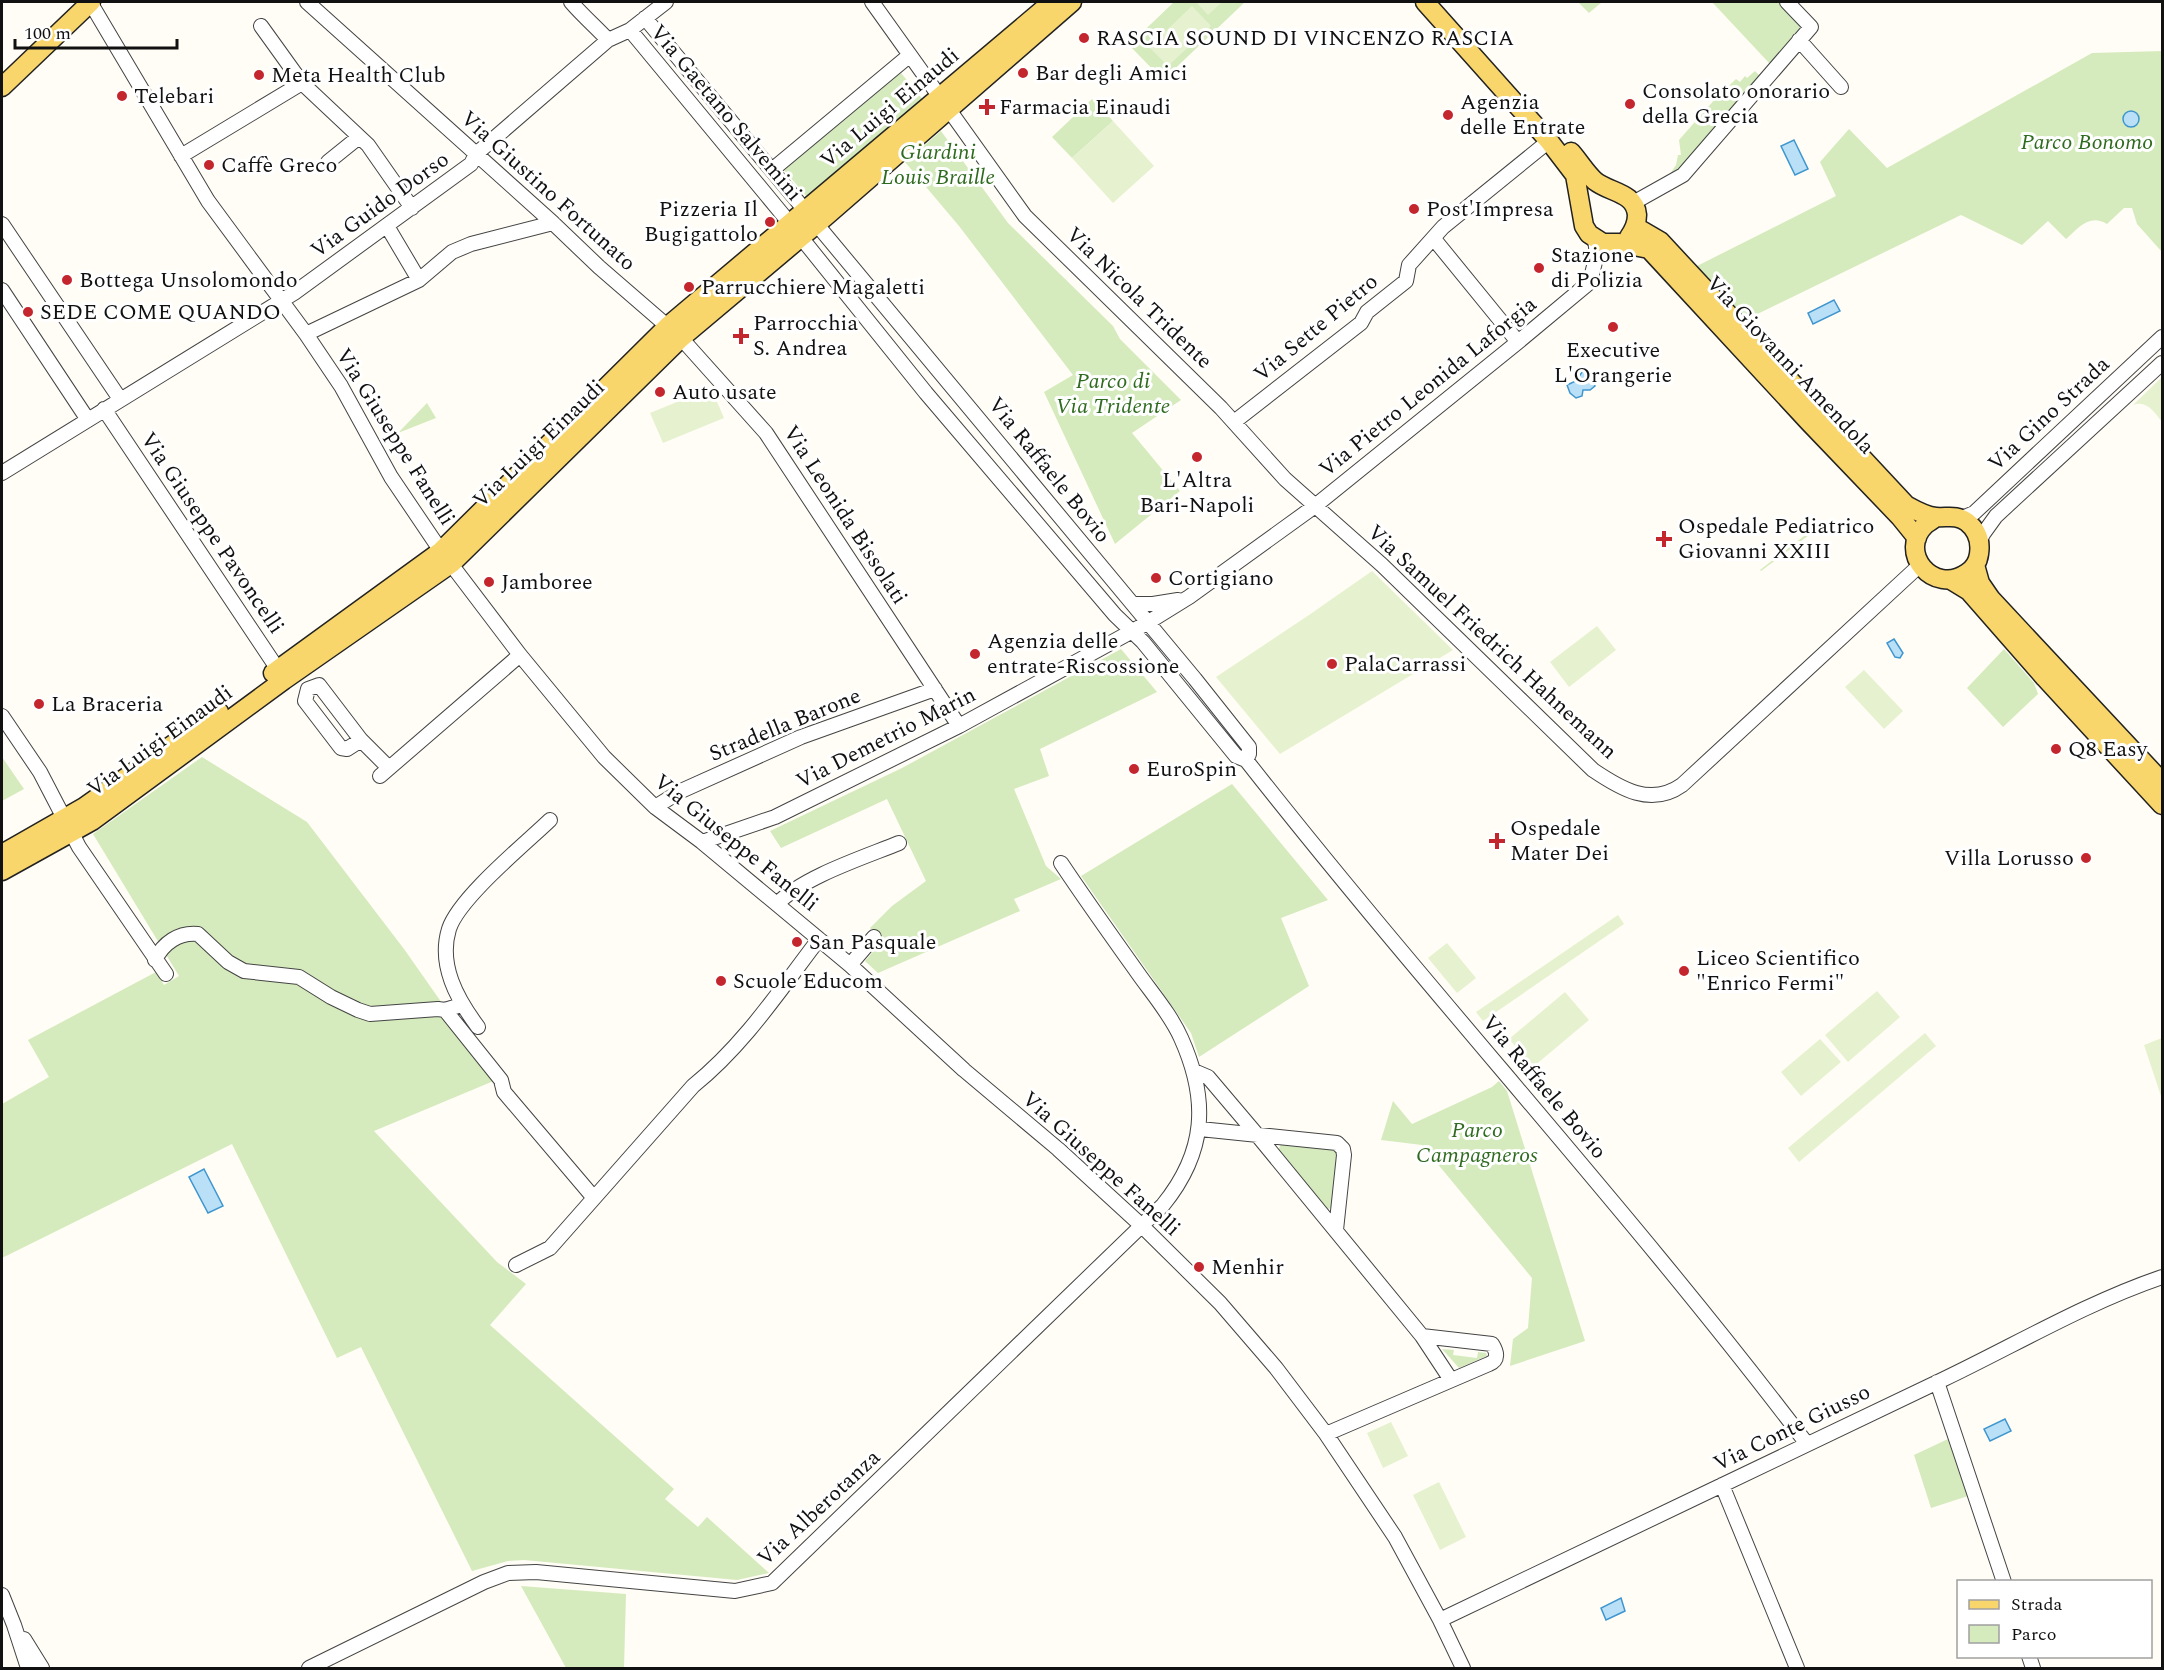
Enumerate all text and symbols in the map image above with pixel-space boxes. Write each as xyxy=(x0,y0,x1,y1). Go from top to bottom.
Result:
scale bar xyxy=(15,12,177,50)
street label: Via Gaetano Salvemini xyxy=(642,17,810,209)
text: 100 m xyxy=(24,20,71,47)
place label: RASCIA SOUND DI VINCENZO RASCIA xyxy=(1096,22,1514,55)
marker: RASCIA SOUND DI VINCENZO RASCIA xyxy=(1077,31,1091,45)
street label: Via Luigi Einaudi xyxy=(813,40,967,176)
place label: Bar degli Amici xyxy=(1035,57,1188,90)
place label: Meta Health Club xyxy=(271,59,446,92)
marker: Bar degli Amici xyxy=(1016,66,1030,80)
marker: Meta Health Club xyxy=(252,68,266,82)
place label: Consolato onorario della Grecia xyxy=(1642,75,1830,133)
place label: Telebari xyxy=(134,80,214,113)
place label: Agenzia delle Entrate xyxy=(1460,86,1585,144)
marker: Telebari xyxy=(115,89,129,103)
place label: Farmacia Einaudi xyxy=(999,91,1171,124)
marker: Consolato onorario della Grecia xyxy=(1623,97,1637,111)
marker: Farmacia Einaudi xyxy=(980,100,994,114)
street label: Via Giustino Fortunato xyxy=(453,103,643,279)
marker: Agenzia delle Entrate xyxy=(1441,108,1455,122)
park label: Parco Bonomo xyxy=(2021,126,2153,159)
park label: Giardini Louis Braille xyxy=(881,136,995,194)
street label: Via Guido Dorso xyxy=(304,143,456,267)
place label: Caffè Greco xyxy=(221,149,337,182)
marker: Caffè Greco xyxy=(202,158,216,172)
place label: Pizzeria Il Bugigattolo xyxy=(644,193,758,251)
place label: Post'Impresa xyxy=(1426,193,1554,226)
marker: Post'Impresa xyxy=(1407,202,1421,216)
marker: Pizzeria Il Bugigattolo xyxy=(763,215,777,229)
street label: Via Nicola Tridente xyxy=(1058,219,1220,377)
place label: Stazione di Polizia xyxy=(1551,239,1643,297)
marker: Stazione di Polizia xyxy=(1532,261,1546,275)
place label: Bottega Unsolomondo xyxy=(79,264,298,297)
street label: Via Sette Pietro xyxy=(1246,266,1386,390)
street label: Via Giovanni Amendola xyxy=(1698,268,1882,462)
place label: Parrucchiere Magaletti xyxy=(701,271,925,304)
marker: Bottega Unsolomondo xyxy=(60,273,74,287)
marker: Parrucchiere Magaletti xyxy=(682,280,696,294)
street label: Via Pietro Leonida Laforgia xyxy=(1312,288,1544,485)
place label: SEDE COME QUANDO xyxy=(40,296,281,329)
marker: SEDE COME QUANDO xyxy=(21,305,35,319)
place label: Parrocchia S. Andrea xyxy=(753,307,858,365)
marker: Executive L'Orangerie xyxy=(1606,320,1620,334)
marker: Parrocchia S. Andrea xyxy=(734,329,748,343)
place label: Executive L'Orangerie xyxy=(1554,334,1672,392)
street label: Via Giuseppe Fanelli xyxy=(327,342,463,532)
street label: Via Gino Strada xyxy=(1981,349,2117,479)
park label: Parco di Via Tridente xyxy=(1056,365,1170,423)
street label: Via Luigi Einaudi xyxy=(465,372,613,516)
place label: Auto usate xyxy=(672,376,777,409)
marker: Auto usate xyxy=(653,385,667,399)
street label: Via Raffaele Bovio xyxy=(980,390,1118,550)
street label: Via Leonida Bissolati xyxy=(775,419,915,611)
street label: Via Giuseppe Pavoncelli xyxy=(132,425,292,641)
marker: L'Altra Bari-Napoli xyxy=(1190,450,1204,464)
place label: L'Altra Bari-Napoli xyxy=(1139,464,1255,522)
place label: Ospedale Pediatrico Giovanni XXIII xyxy=(1678,510,1874,568)
street label: Via Samuel Friedrich Hahnemann xyxy=(1359,517,1625,767)
marker: Ospedale Pediatrico Giovanni XXIII xyxy=(1655,530,1673,548)
place label: Cortigiano xyxy=(1168,562,1274,595)
place label: Jamboree xyxy=(501,566,593,599)
marker: Cortigiano xyxy=(1149,571,1163,585)
marker: Jamboree xyxy=(482,575,496,589)
place label: Agenzia delle entrate-Riscossione xyxy=(987,625,1179,683)
marker: Agenzia delle entrate-Riscossione xyxy=(968,647,982,661)
place label: PalaCarrassi xyxy=(1344,648,1466,681)
marker: PalaCarrassi xyxy=(1325,657,1339,671)
street label: Via Luigi Einaudi xyxy=(80,677,240,805)
street label: Via Demetrio Marin xyxy=(790,678,982,798)
street label: Stradella Barone xyxy=(704,680,866,770)
place label: La Braceria xyxy=(51,688,163,721)
marker: La Braceria xyxy=(32,697,46,711)
place label: Q8 Easy xyxy=(2068,733,2149,766)
marker: Q8 Easy xyxy=(2049,742,2063,756)
place label: EuroSpin xyxy=(1146,753,1237,786)
marker: EuroSpin xyxy=(1127,762,1141,776)
street label: Via Giuseppe Fanelli xyxy=(646,766,826,920)
place label: Ospedale Mater Dei xyxy=(1510,812,1609,870)
marker: Ospedale Mater Dei xyxy=(1488,832,1506,850)
place label: Villa Lorusso xyxy=(1944,842,2074,875)
marker: Villa Lorusso xyxy=(2079,851,2093,865)
place label: San Pasquale xyxy=(809,926,936,959)
marker: San Pasquale xyxy=(790,935,804,949)
place label: Liceo Scientifico "Enrico Fermi" xyxy=(1696,942,1860,1000)
marker: Liceo Scientifico "Enrico Fermi" xyxy=(1677,964,1691,978)
place label: Scuole Educom xyxy=(733,965,883,998)
marker: Scuole Educom xyxy=(714,974,728,988)
street label: Via Raffaele Bovio xyxy=(1474,1008,1614,1166)
street label: Via Giuseppe Fanelli xyxy=(1014,1083,1188,1245)
park label: Parco Campagneros xyxy=(1416,1114,1538,1172)
place label: Menhir xyxy=(1211,1251,1284,1284)
marker: Menhir xyxy=(1192,1260,1206,1274)
street label: Via Conte Giusso xyxy=(1708,1376,1876,1480)
street label: Via Alberotanza xyxy=(750,1442,888,1574)
legend xyxy=(1957,1580,2152,1658)
text: Strada xyxy=(2011,1591,2062,1618)
text: Parco xyxy=(2011,1621,2056,1648)

